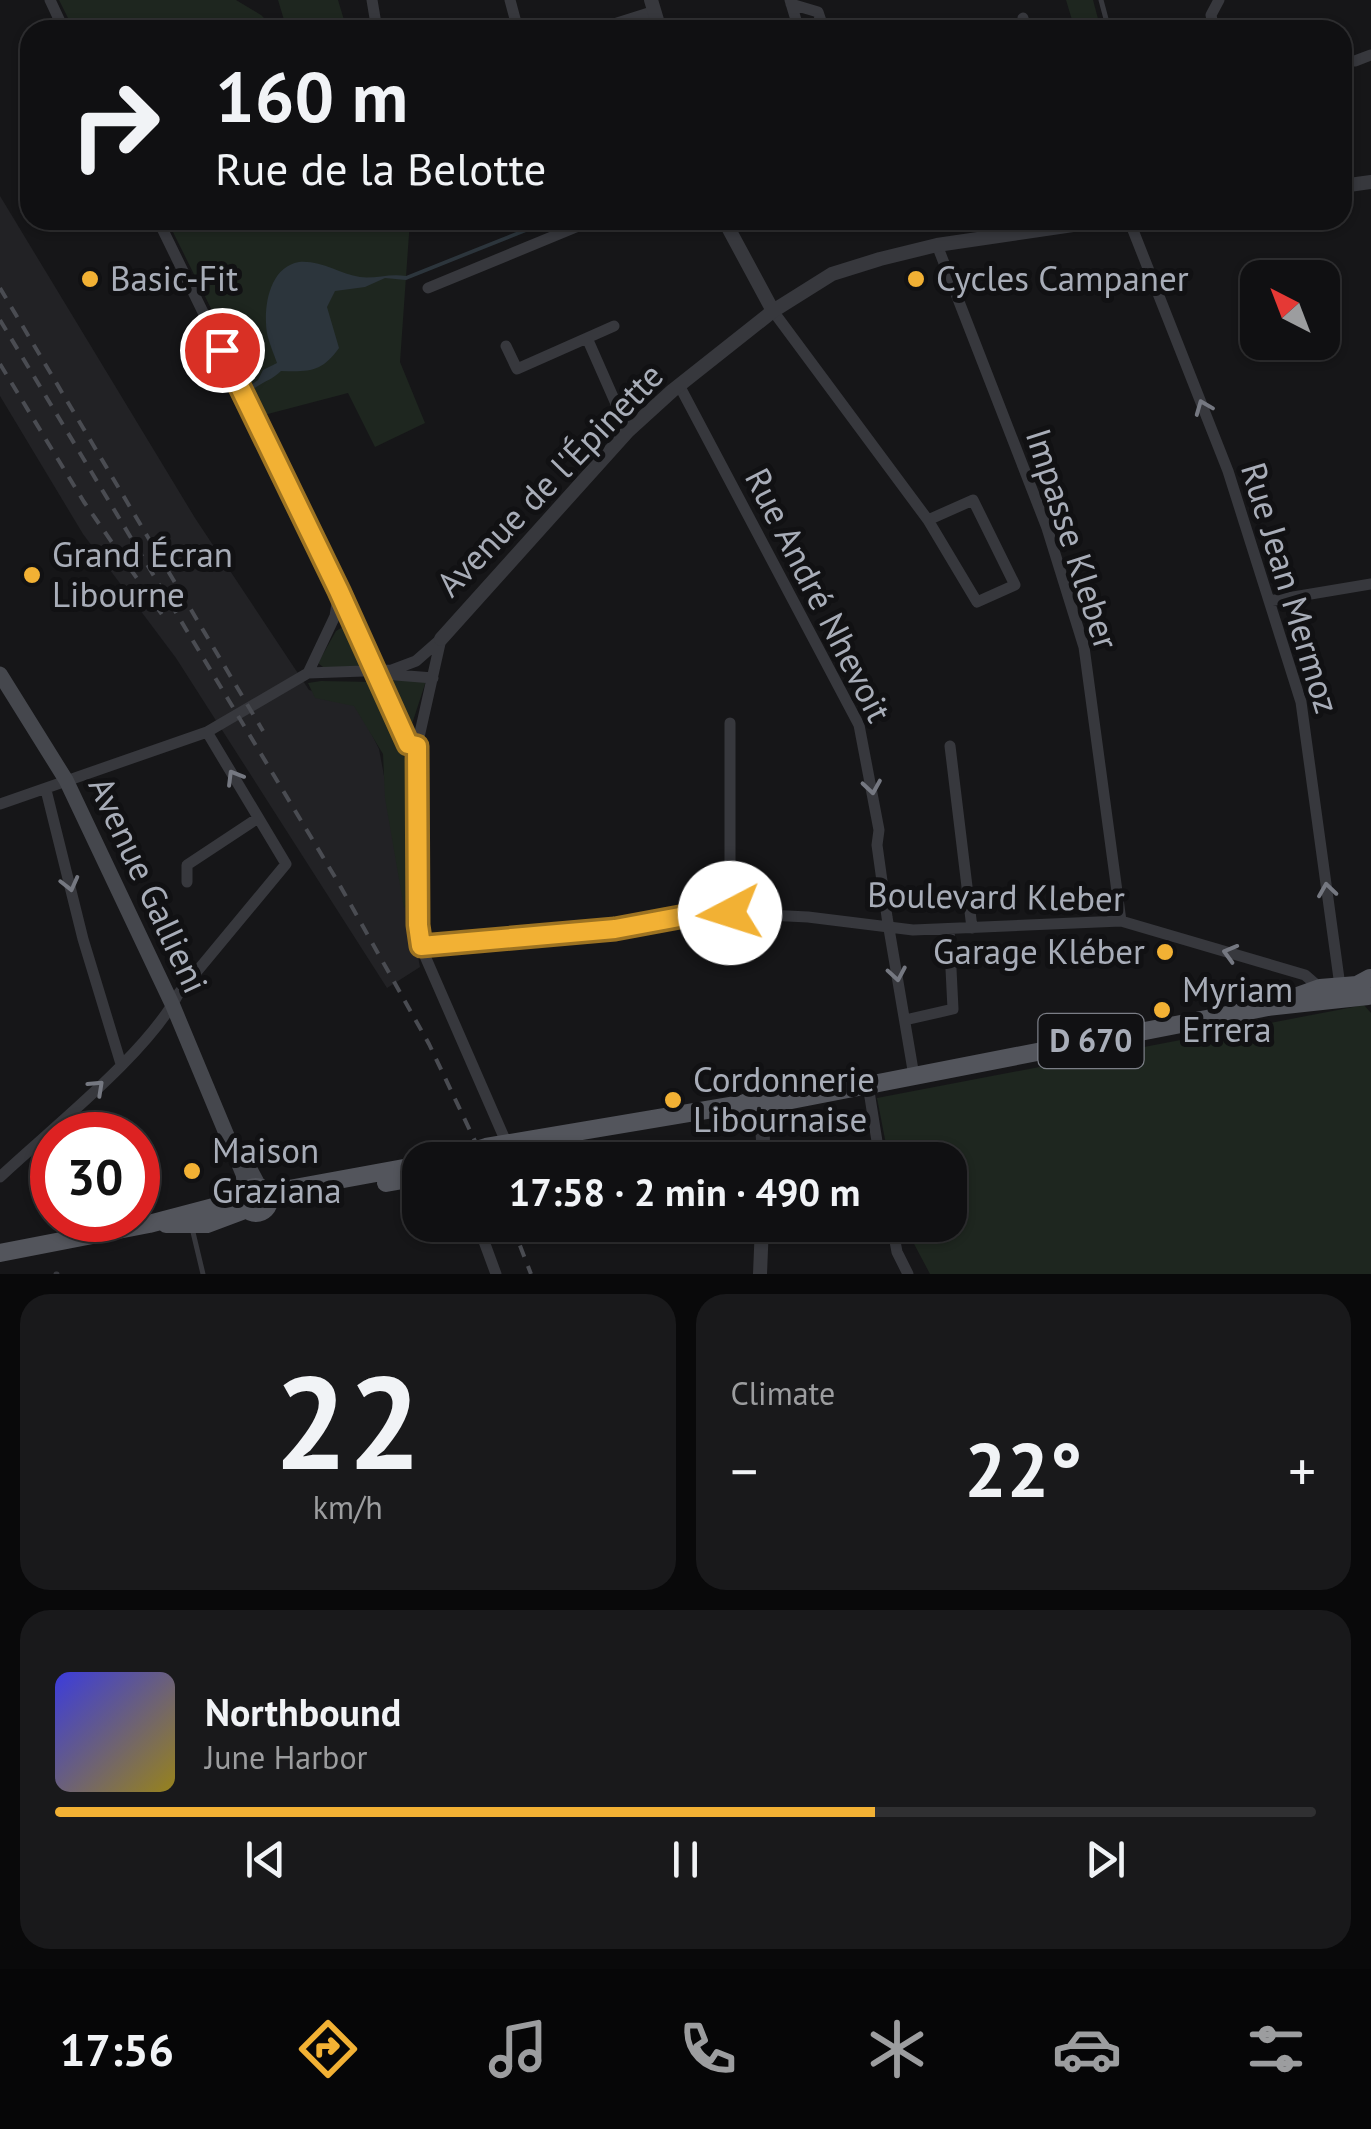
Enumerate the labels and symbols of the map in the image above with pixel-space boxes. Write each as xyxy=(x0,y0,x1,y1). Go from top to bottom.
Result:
place label: Basic-Fit xyxy=(110,255,238,301)
place label: Cycles Campaner xyxy=(936,255,1189,301)
north arrow xyxy=(1240,260,1340,360)
marker: Basic-Fit xyxy=(79,268,101,290)
marker: Cycles Campaner xyxy=(905,268,927,290)
pin xyxy=(180,308,265,393)
street label: Avenue de l'Épinette xyxy=(426,353,673,606)
one-way arrow xyxy=(1194,400,1214,417)
street label: Impasse Kleber xyxy=(1016,422,1130,655)
street label: Rue Jean Mermoz xyxy=(1231,457,1351,719)
street label: Rue André Nhevoit xyxy=(735,460,903,729)
place label: Grand Écran Libourne xyxy=(52,531,233,617)
marker: Grand Écran Libourne xyxy=(21,564,43,586)
street label: Avenue Gallieni xyxy=(79,769,219,1000)
one-way arrow xyxy=(227,770,246,788)
one-way arrow xyxy=(861,778,882,795)
position arrow xyxy=(678,861,782,965)
street label: Boulevard Kleber xyxy=(867,871,1125,921)
one-way arrow xyxy=(58,875,79,892)
one-way arrow xyxy=(1317,881,1338,897)
place label: Garage Kléber xyxy=(933,928,1145,974)
marker: Garage Kléber xyxy=(1154,941,1176,963)
one-way arrow xyxy=(1223,944,1240,965)
one-way arrow xyxy=(885,965,906,982)
place label: Myriam Errera xyxy=(1182,966,1293,1052)
marker: Myriam Errera xyxy=(1151,999,1173,1021)
road number: D 670 xyxy=(1038,1014,1144,1068)
place label: Cordonnerie Libournaise xyxy=(693,1056,875,1142)
one-way arrow xyxy=(85,1081,104,1099)
marker: Cordonnerie Libournaise xyxy=(662,1089,684,1111)
speed limit sign: 30 xyxy=(30,1112,160,1242)
place label: Maison Graziana xyxy=(212,1127,342,1213)
marker: Maison Graziana xyxy=(181,1160,203,1182)

